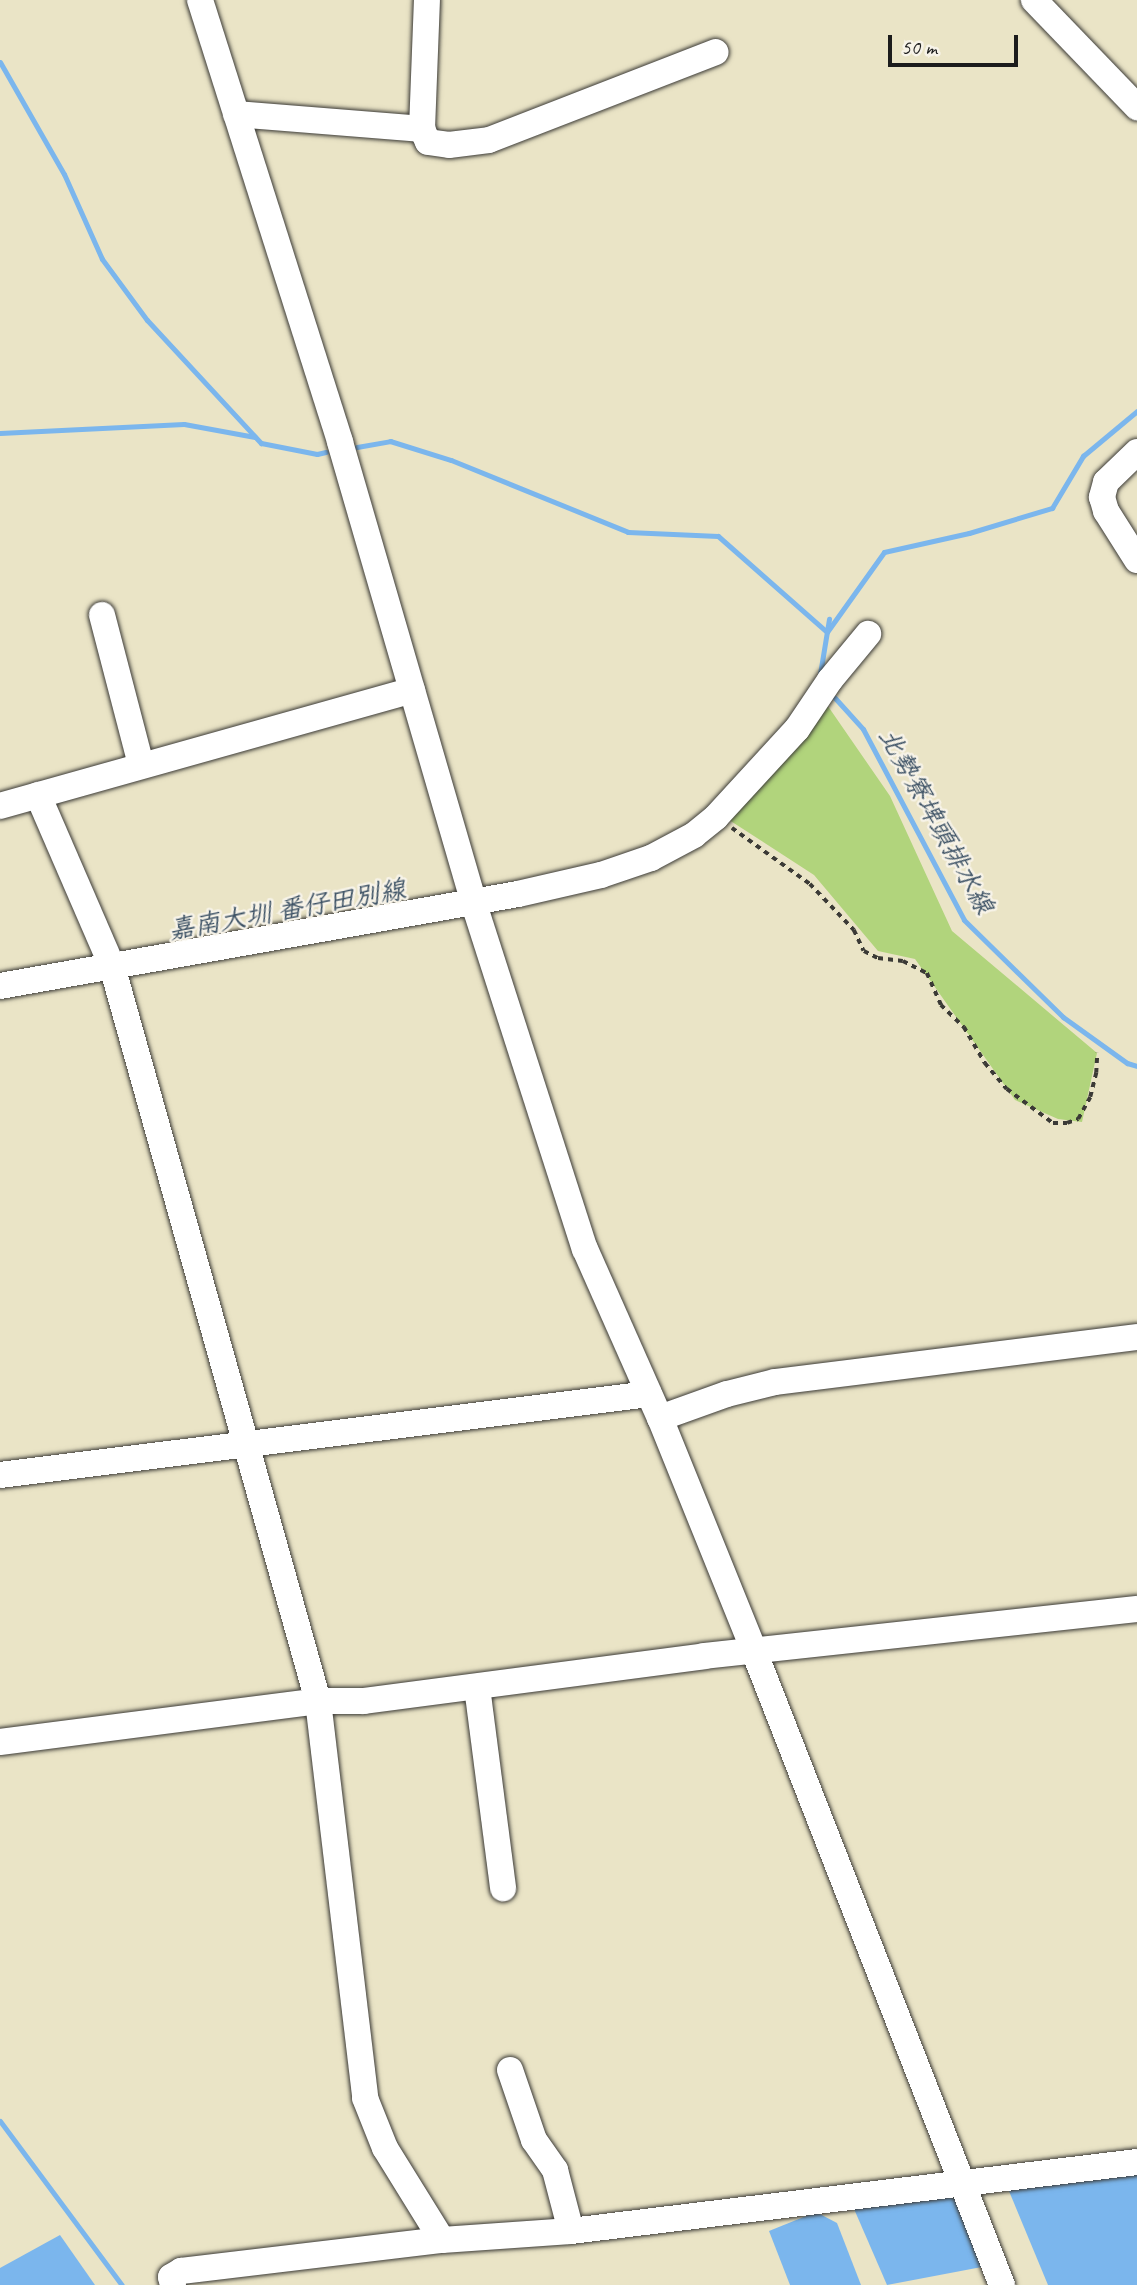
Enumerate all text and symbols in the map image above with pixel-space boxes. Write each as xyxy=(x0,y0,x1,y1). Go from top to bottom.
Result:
scale bar xyxy=(892,21,1021,65)
text: 50 m xyxy=(901,34,937,60)
water label: 北勢寮埤頭排水線 xyxy=(872,722,1000,920)
water label: 嘉南大圳 番仔田別線 xyxy=(166,874,408,946)

